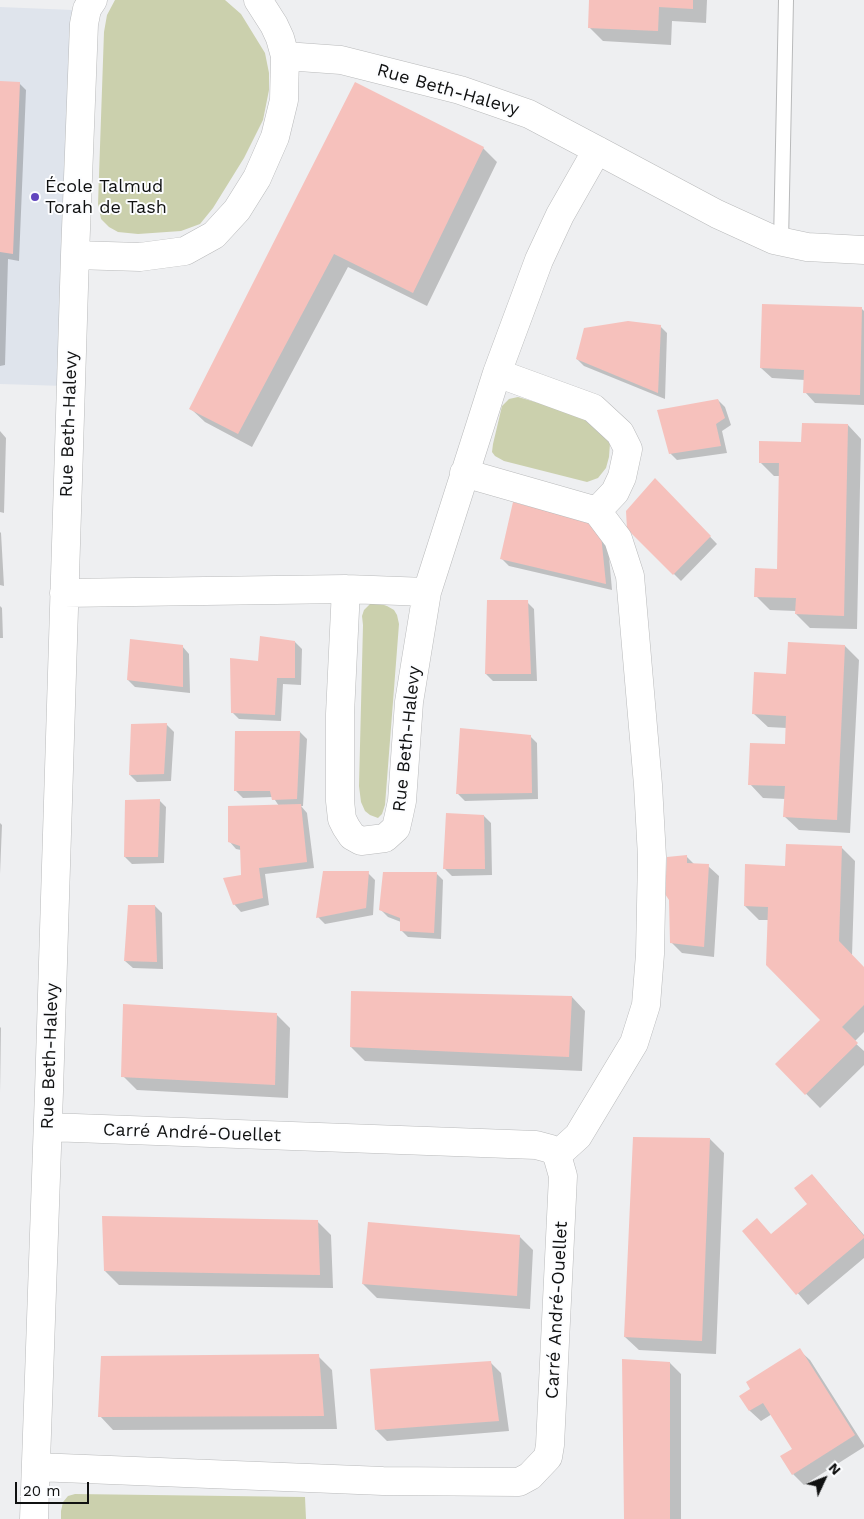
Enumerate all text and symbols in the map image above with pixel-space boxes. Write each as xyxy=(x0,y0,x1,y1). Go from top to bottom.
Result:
street label: Rue Beth-Halevy xyxy=(375,59,521,121)
place label: École Talmud Torah de Tash xyxy=(45,176,167,218)
marker: École Talmud Torah de Tash xyxy=(29,191,41,203)
street label: Rue Beth-Halevy xyxy=(56,350,82,498)
street label: Rue Beth-Halevy xyxy=(389,665,425,813)
street label: Rue Beth-Halevy xyxy=(37,982,63,1130)
street label: Carré André-Ouellet xyxy=(103,1119,281,1147)
street label: Carré André-Ouellet xyxy=(542,1221,572,1399)
north arrow xyxy=(799,1454,849,1504)
text: N xyxy=(826,1460,844,1478)
scale bar xyxy=(18,1472,91,1504)
text: 20 m xyxy=(23,1482,61,1500)

